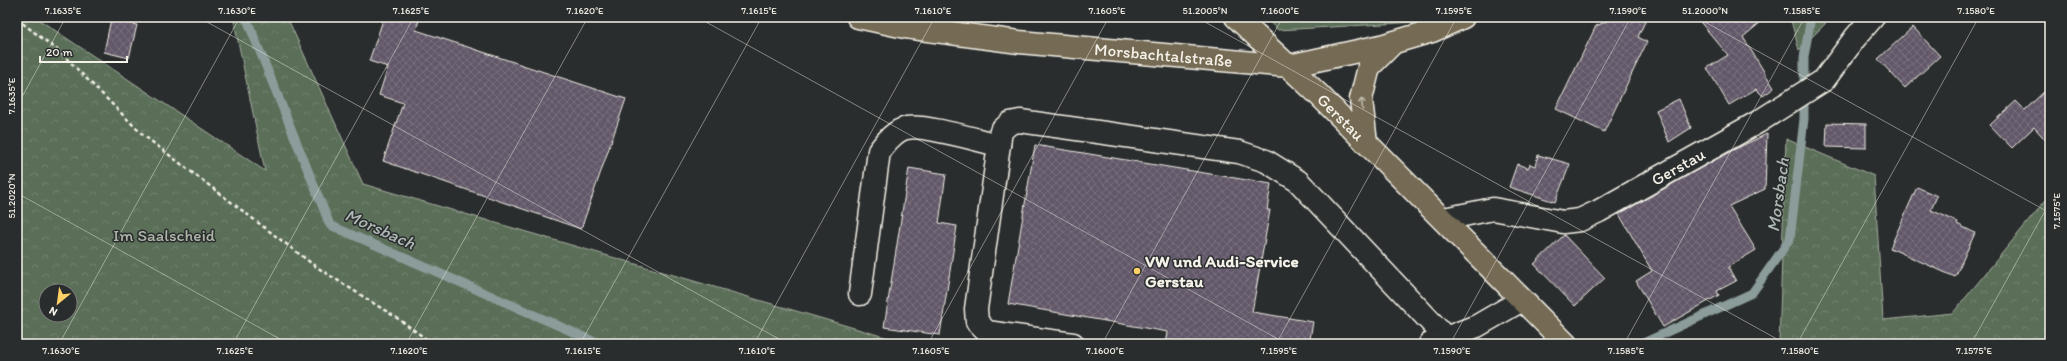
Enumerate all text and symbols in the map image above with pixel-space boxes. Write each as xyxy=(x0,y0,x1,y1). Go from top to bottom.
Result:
text: 7.1635°E xyxy=(45,4,82,17)
text: 7.1630°E xyxy=(218,4,256,17)
text: 7.1625°E xyxy=(393,4,430,17)
text: 7.1620°E xyxy=(566,4,604,17)
text: 7.1615°E xyxy=(741,4,777,17)
text: 7.1610°E xyxy=(915,4,952,17)
text: 7.1605°E xyxy=(1088,4,1126,17)
text: 51.2005°N xyxy=(1183,4,1228,17)
text: 7.1600°E xyxy=(1261,4,1300,17)
text: 7.1595°E xyxy=(1436,4,1473,17)
text: 7.1590°E xyxy=(1609,4,1647,17)
text: 51.2000°N xyxy=(1682,4,1728,17)
text: 7.1585°E xyxy=(1784,4,1821,17)
text: 7.1580°E xyxy=(1957,4,1995,17)
scale bar xyxy=(40,38,127,64)
street label: Morsbachtalstraße xyxy=(1094,39,1233,71)
text: 20 m xyxy=(46,45,73,59)
text: 7.1635°E xyxy=(5,77,18,114)
street label: Gerstau xyxy=(1313,89,1369,145)
one-way arrow xyxy=(1358,98,1365,111)
street label: Gerstau xyxy=(1648,143,1709,190)
water label: Morsbach xyxy=(1762,156,1794,233)
text: 51.2020°N xyxy=(5,173,18,218)
text: 7.1575°E xyxy=(2050,193,2063,229)
water label: Morsbach xyxy=(342,204,419,255)
park label: Im Saalscheid xyxy=(113,225,216,245)
place label: VW und Audi-Service Gerstau xyxy=(1145,251,1299,291)
marker: VW und Audi-Service Gerstau xyxy=(1132,266,1142,276)
north arrow xyxy=(38,283,78,323)
text: N xyxy=(47,304,60,319)
text: 7.1630°E xyxy=(42,344,80,357)
text: 7.1625°E xyxy=(217,344,254,357)
text: 7.1620°E xyxy=(390,344,428,357)
text: 7.1615°E xyxy=(565,344,601,357)
text: 7.1610°E xyxy=(739,344,776,357)
text: 7.1605°E xyxy=(912,344,950,357)
text: 7.1600°E xyxy=(1086,344,1125,357)
text: 7.1595°E xyxy=(1261,344,1298,357)
text: 7.1590°E xyxy=(1433,344,1471,357)
text: 7.1585°E xyxy=(1608,344,1645,357)
text: 7.1580°E xyxy=(1781,344,1819,357)
text: 7.1575°E xyxy=(1956,344,1992,357)

